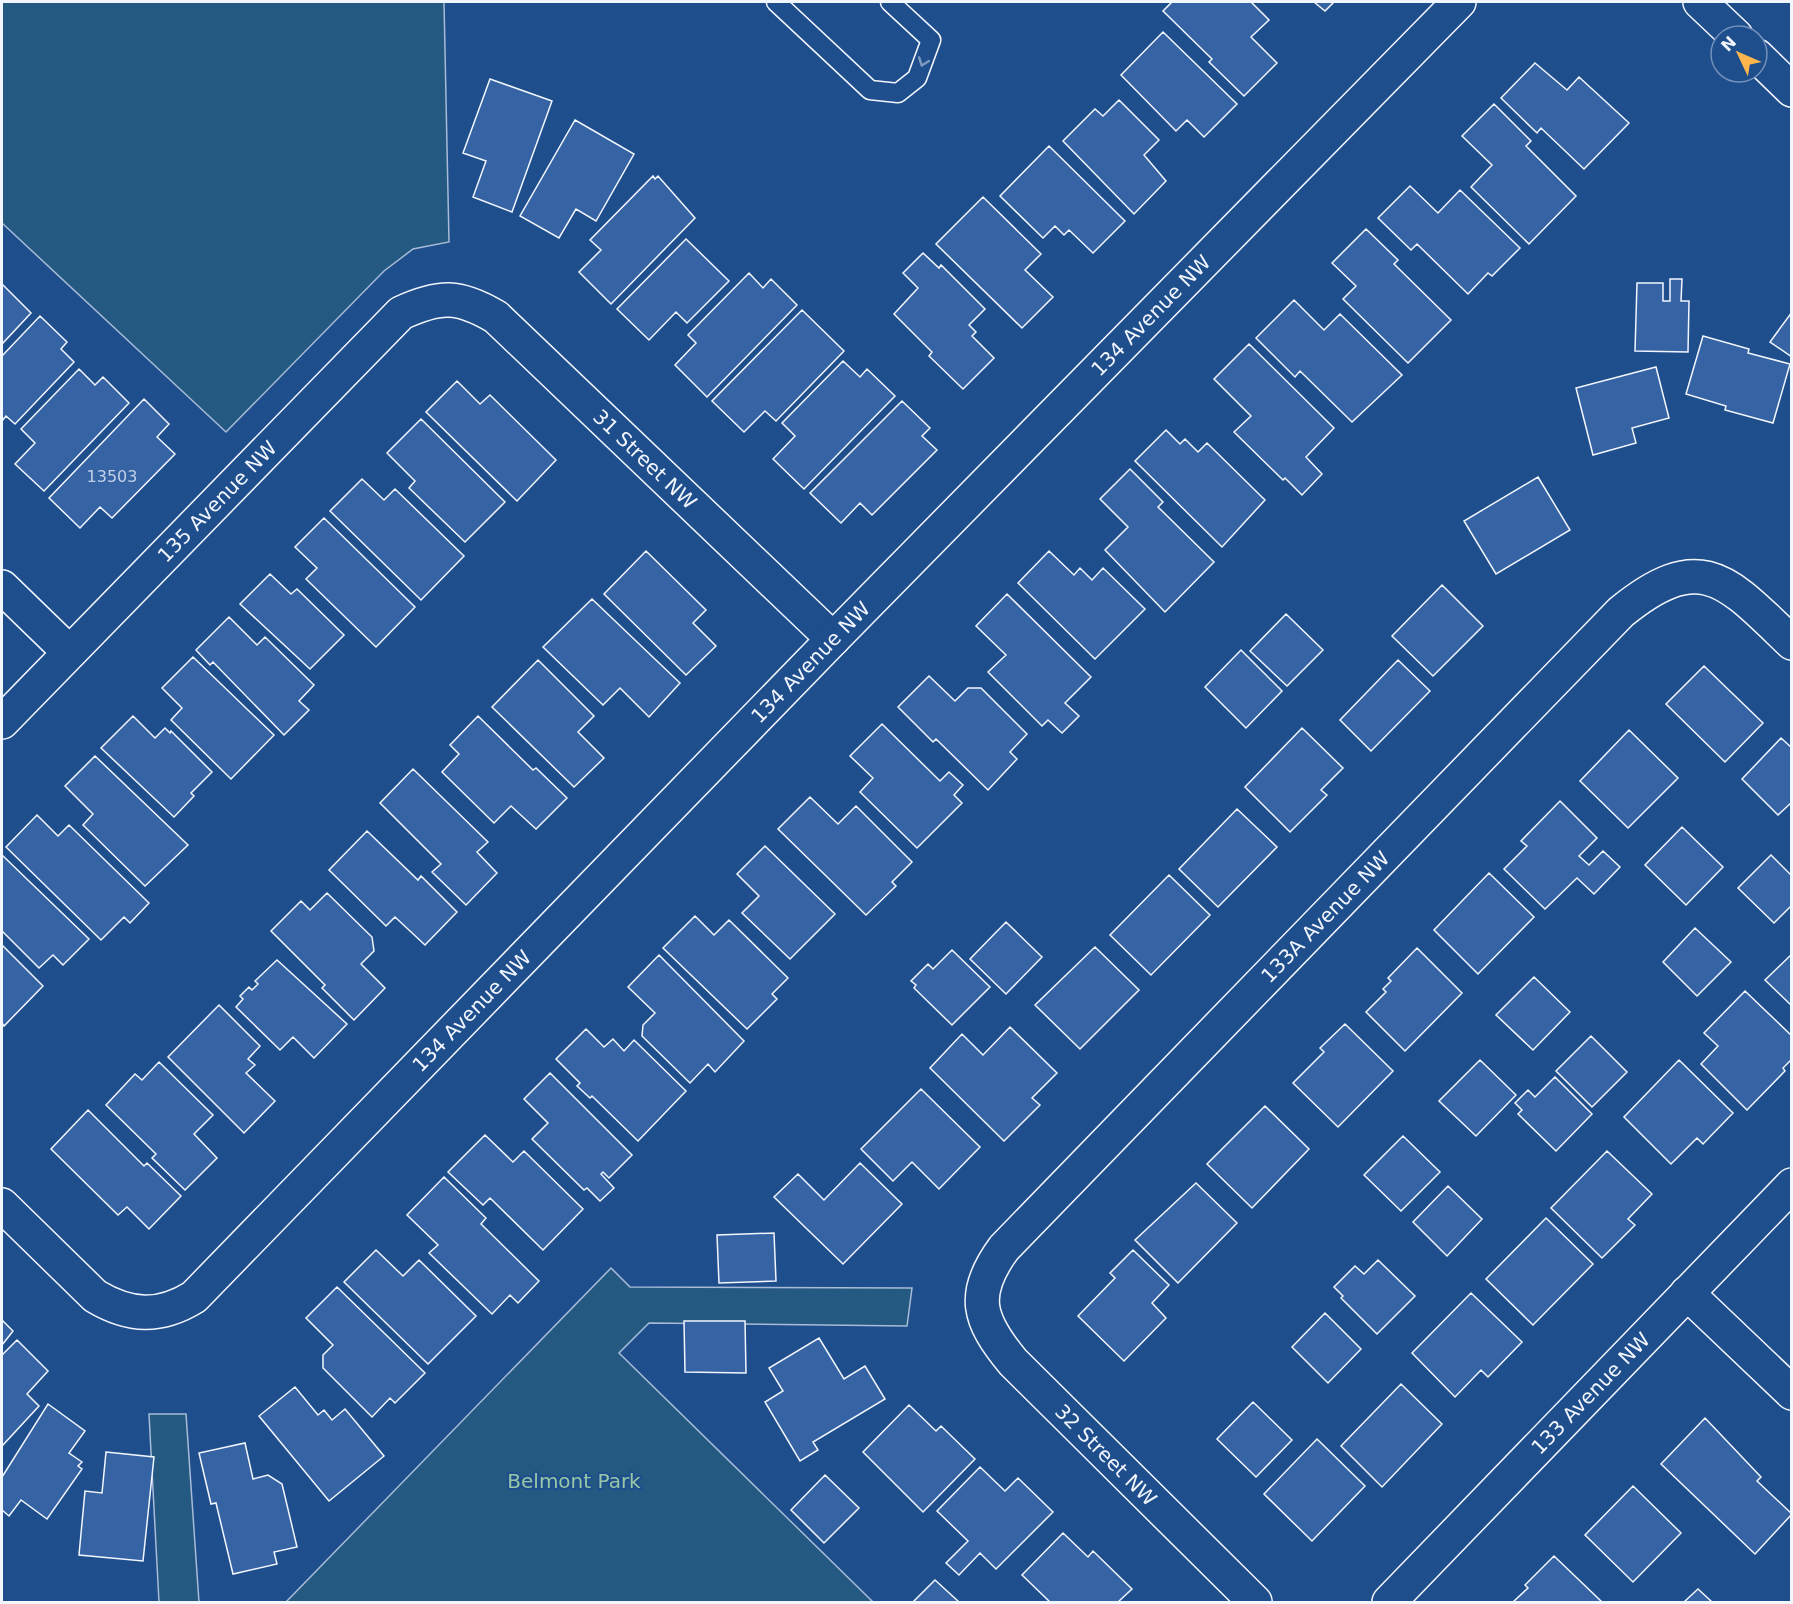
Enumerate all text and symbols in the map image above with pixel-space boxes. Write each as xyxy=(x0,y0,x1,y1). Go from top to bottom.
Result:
north arrow xyxy=(1709,24,1769,84)
text: N xyxy=(1717,33,1740,55)
one-way arrow xyxy=(917,56,930,67)
street label: 134 Avenue NW xyxy=(1086,250,1216,381)
street label: 31 Street NW xyxy=(588,404,702,514)
street label: 135 Avenue NW xyxy=(153,436,282,567)
house number: 13503 xyxy=(87,467,137,486)
street label: 134 Avenue NW xyxy=(746,597,875,728)
street label: 133A Avenue NW xyxy=(1256,846,1394,988)
street label: 134 Avenue NW xyxy=(407,945,536,1077)
street label: 133 Avenue NW xyxy=(1526,1327,1655,1459)
street label: 32 Street NW xyxy=(1050,1399,1162,1511)
park label: Belmont Park xyxy=(507,1469,641,1493)

